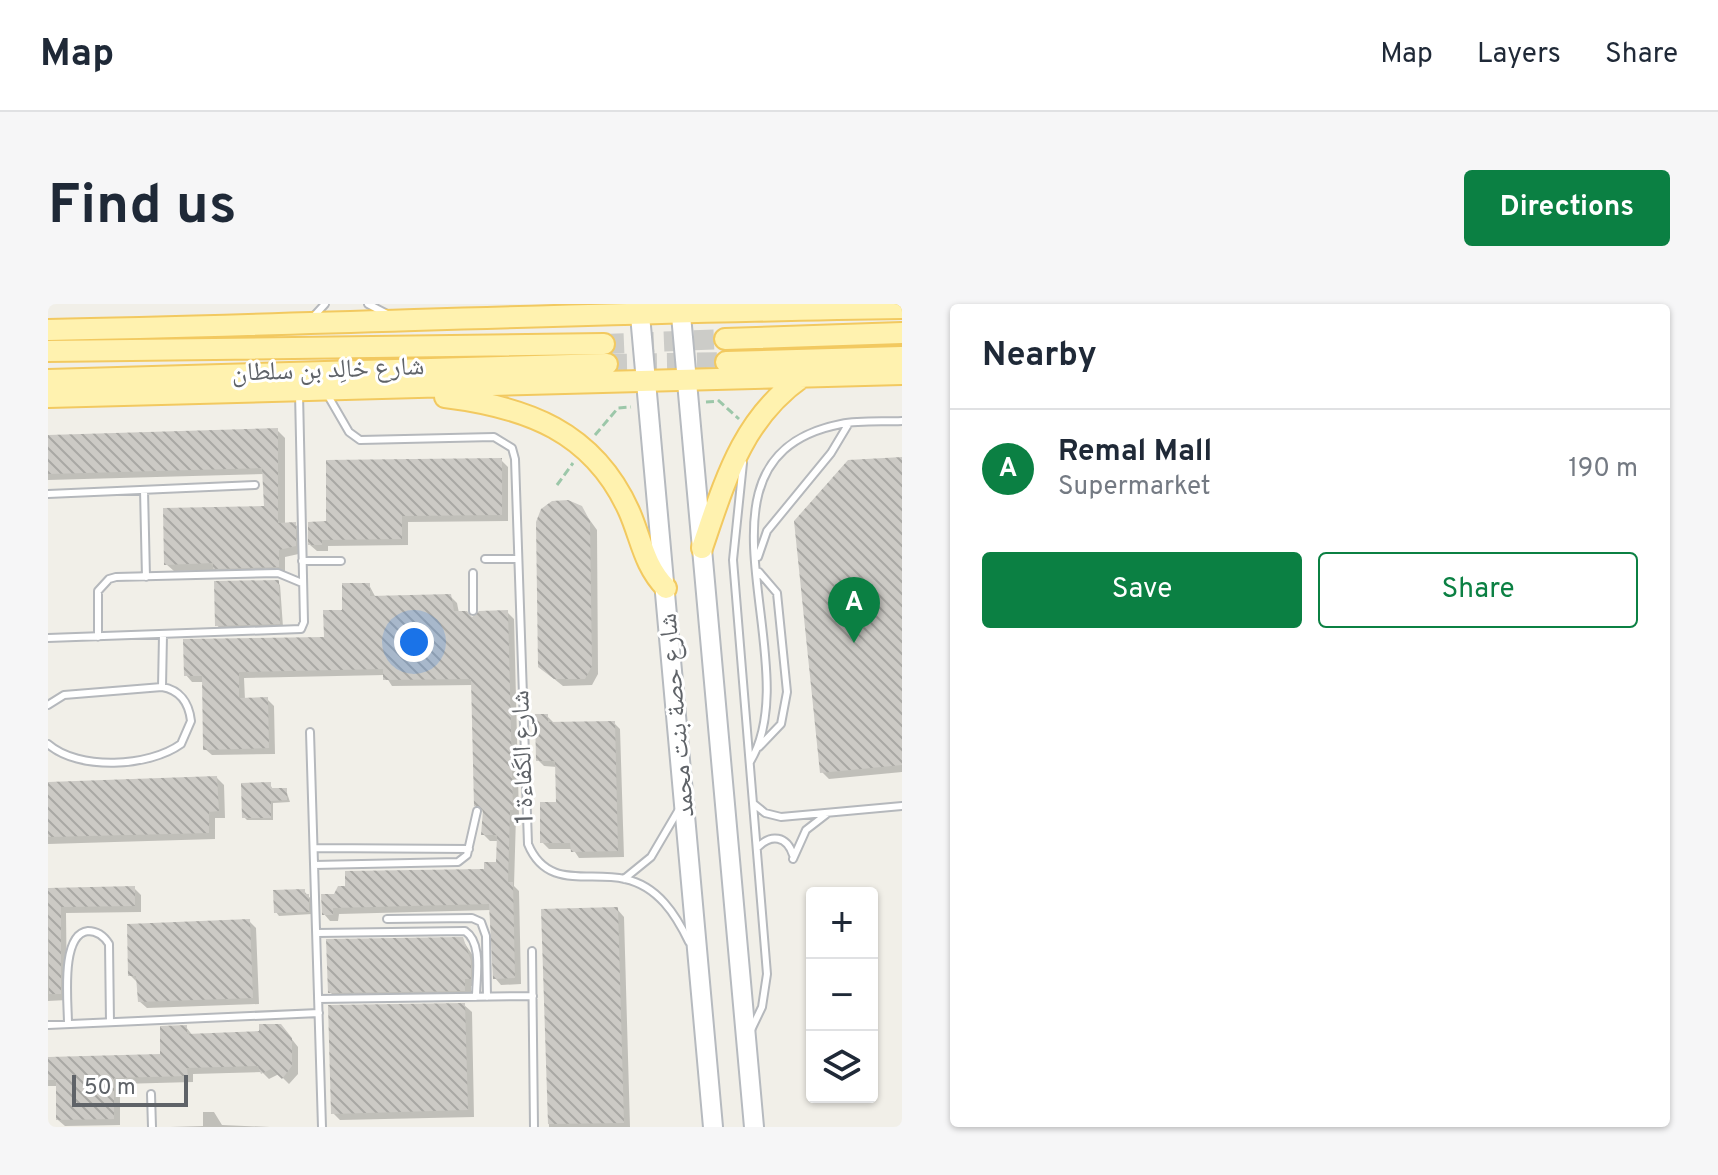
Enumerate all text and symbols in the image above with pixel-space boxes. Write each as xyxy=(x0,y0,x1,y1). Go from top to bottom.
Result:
text: Map xyxy=(40,31,114,80)
text: Map xyxy=(1380,37,1433,73)
text: Layers xyxy=(1477,37,1561,73)
text: Share xyxy=(1605,37,1678,73)
button: Directions xyxy=(1464,170,1670,246)
text: Find us xyxy=(48,173,237,243)
text: Nearby xyxy=(982,335,1097,378)
street label: شارع خالِد بن سلطان xyxy=(231,351,425,391)
text: Remal Mall xyxy=(1058,434,1212,471)
text: A xyxy=(999,453,1017,486)
text: 190 m xyxy=(1568,453,1638,486)
text: Supermarket xyxy=(1058,471,1210,504)
button: Save xyxy=(982,552,1302,628)
button: Share xyxy=(1318,552,1638,628)
pin: A xyxy=(828,577,880,643)
street label: شارع حصة بنت محمد xyxy=(653,612,703,818)
your location xyxy=(394,622,434,662)
street label: شارع الكَفاءة 1 xyxy=(505,690,543,824)
map controls xyxy=(806,887,878,1103)
button: + xyxy=(806,887,878,959)
button: − xyxy=(806,959,878,1031)
button: layers xyxy=(806,1031,878,1103)
scale bar xyxy=(72,1071,188,1107)
text: 50 m xyxy=(84,1075,136,1102)

